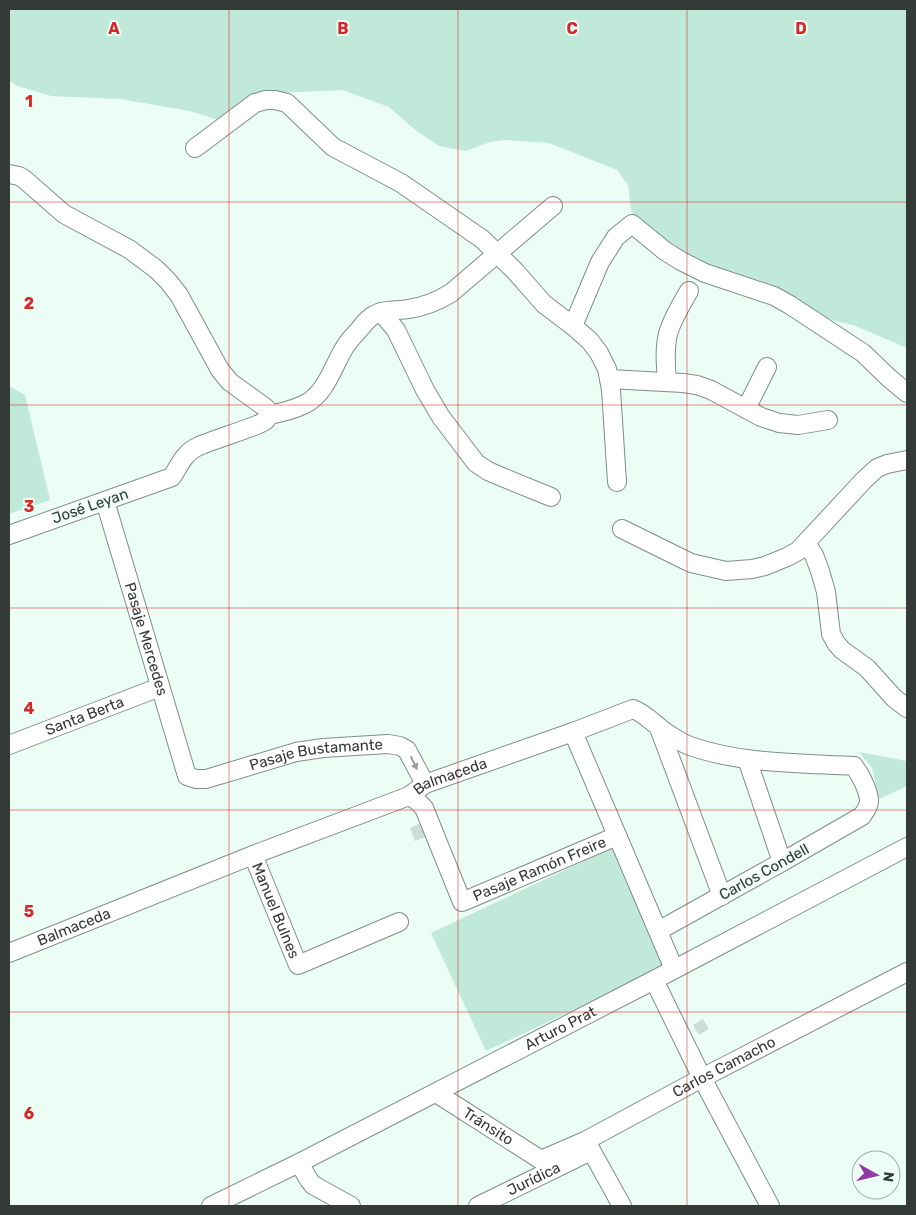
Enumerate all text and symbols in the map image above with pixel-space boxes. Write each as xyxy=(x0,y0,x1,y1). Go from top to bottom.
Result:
text: A xyxy=(108,19,120,38)
text: B xyxy=(337,19,349,38)
text: C xyxy=(566,19,578,38)
text: D xyxy=(795,19,807,38)
text: 1 xyxy=(25,92,33,111)
text: 2 xyxy=(24,294,34,313)
street label: José Leyan xyxy=(49,485,131,527)
text: 3 xyxy=(24,497,34,516)
street label: Pasaje Mercedes xyxy=(121,580,172,698)
street label: Santa Berta xyxy=(43,693,126,739)
text: 4 xyxy=(24,699,35,718)
street label: Pasaje Bustamante xyxy=(247,735,383,774)
street label: Balmaceda xyxy=(410,754,489,799)
one-way arrow xyxy=(410,756,418,770)
street label: Pasaje Ramón Freire xyxy=(470,833,609,905)
street label: Carlos Condell xyxy=(716,840,812,904)
street label: Manuel Bulnes xyxy=(248,860,303,961)
text: 5 xyxy=(24,902,34,921)
street label: Balmaceda xyxy=(35,904,113,950)
street label: Arturo Prat xyxy=(522,1002,599,1054)
street label: Carlos Camacho xyxy=(669,1033,778,1101)
text: 6 xyxy=(24,1104,34,1123)
street label: Tránsito xyxy=(460,1104,517,1149)
north arrow xyxy=(851,1150,901,1200)
street label: Jurídica xyxy=(504,1158,563,1199)
text: N xyxy=(879,1171,897,1183)

